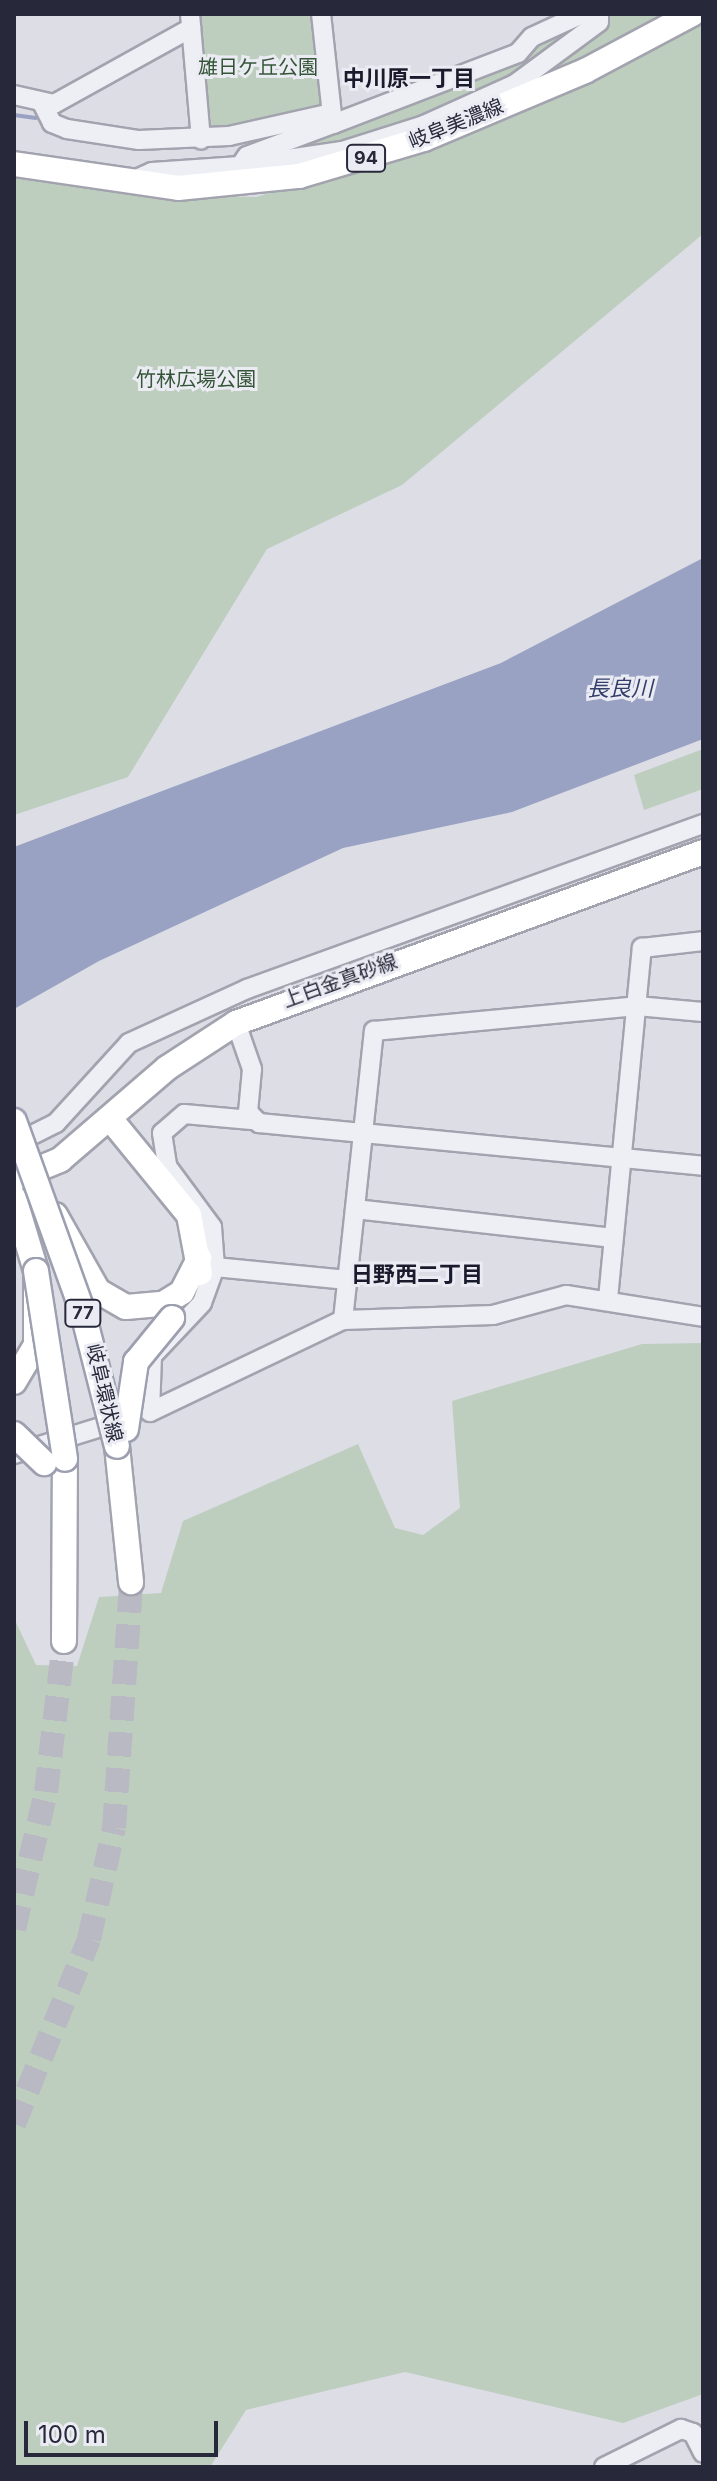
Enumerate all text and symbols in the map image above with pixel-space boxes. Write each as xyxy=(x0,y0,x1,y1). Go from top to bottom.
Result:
park label: 雄日ケ丘公園 xyxy=(198,55,318,79)
district label: 中川原一丁目 xyxy=(343,66,475,92)
street label: 岐阜美濃線 xyxy=(405,94,507,154)
road number: 94 xyxy=(346,144,386,172)
park label: 竹林広場公園 xyxy=(136,367,256,391)
water label: 長良川 xyxy=(587,676,653,702)
street label: 上白金真砂線 xyxy=(280,949,400,1013)
district label: 日野西二丁目 xyxy=(351,1262,483,1288)
road number: 77 xyxy=(63,1299,103,1327)
street label: 岐阜環状線 xyxy=(81,1342,127,1444)
scale bar xyxy=(28,2405,222,2455)
text: 100 m xyxy=(38,2420,106,2449)

